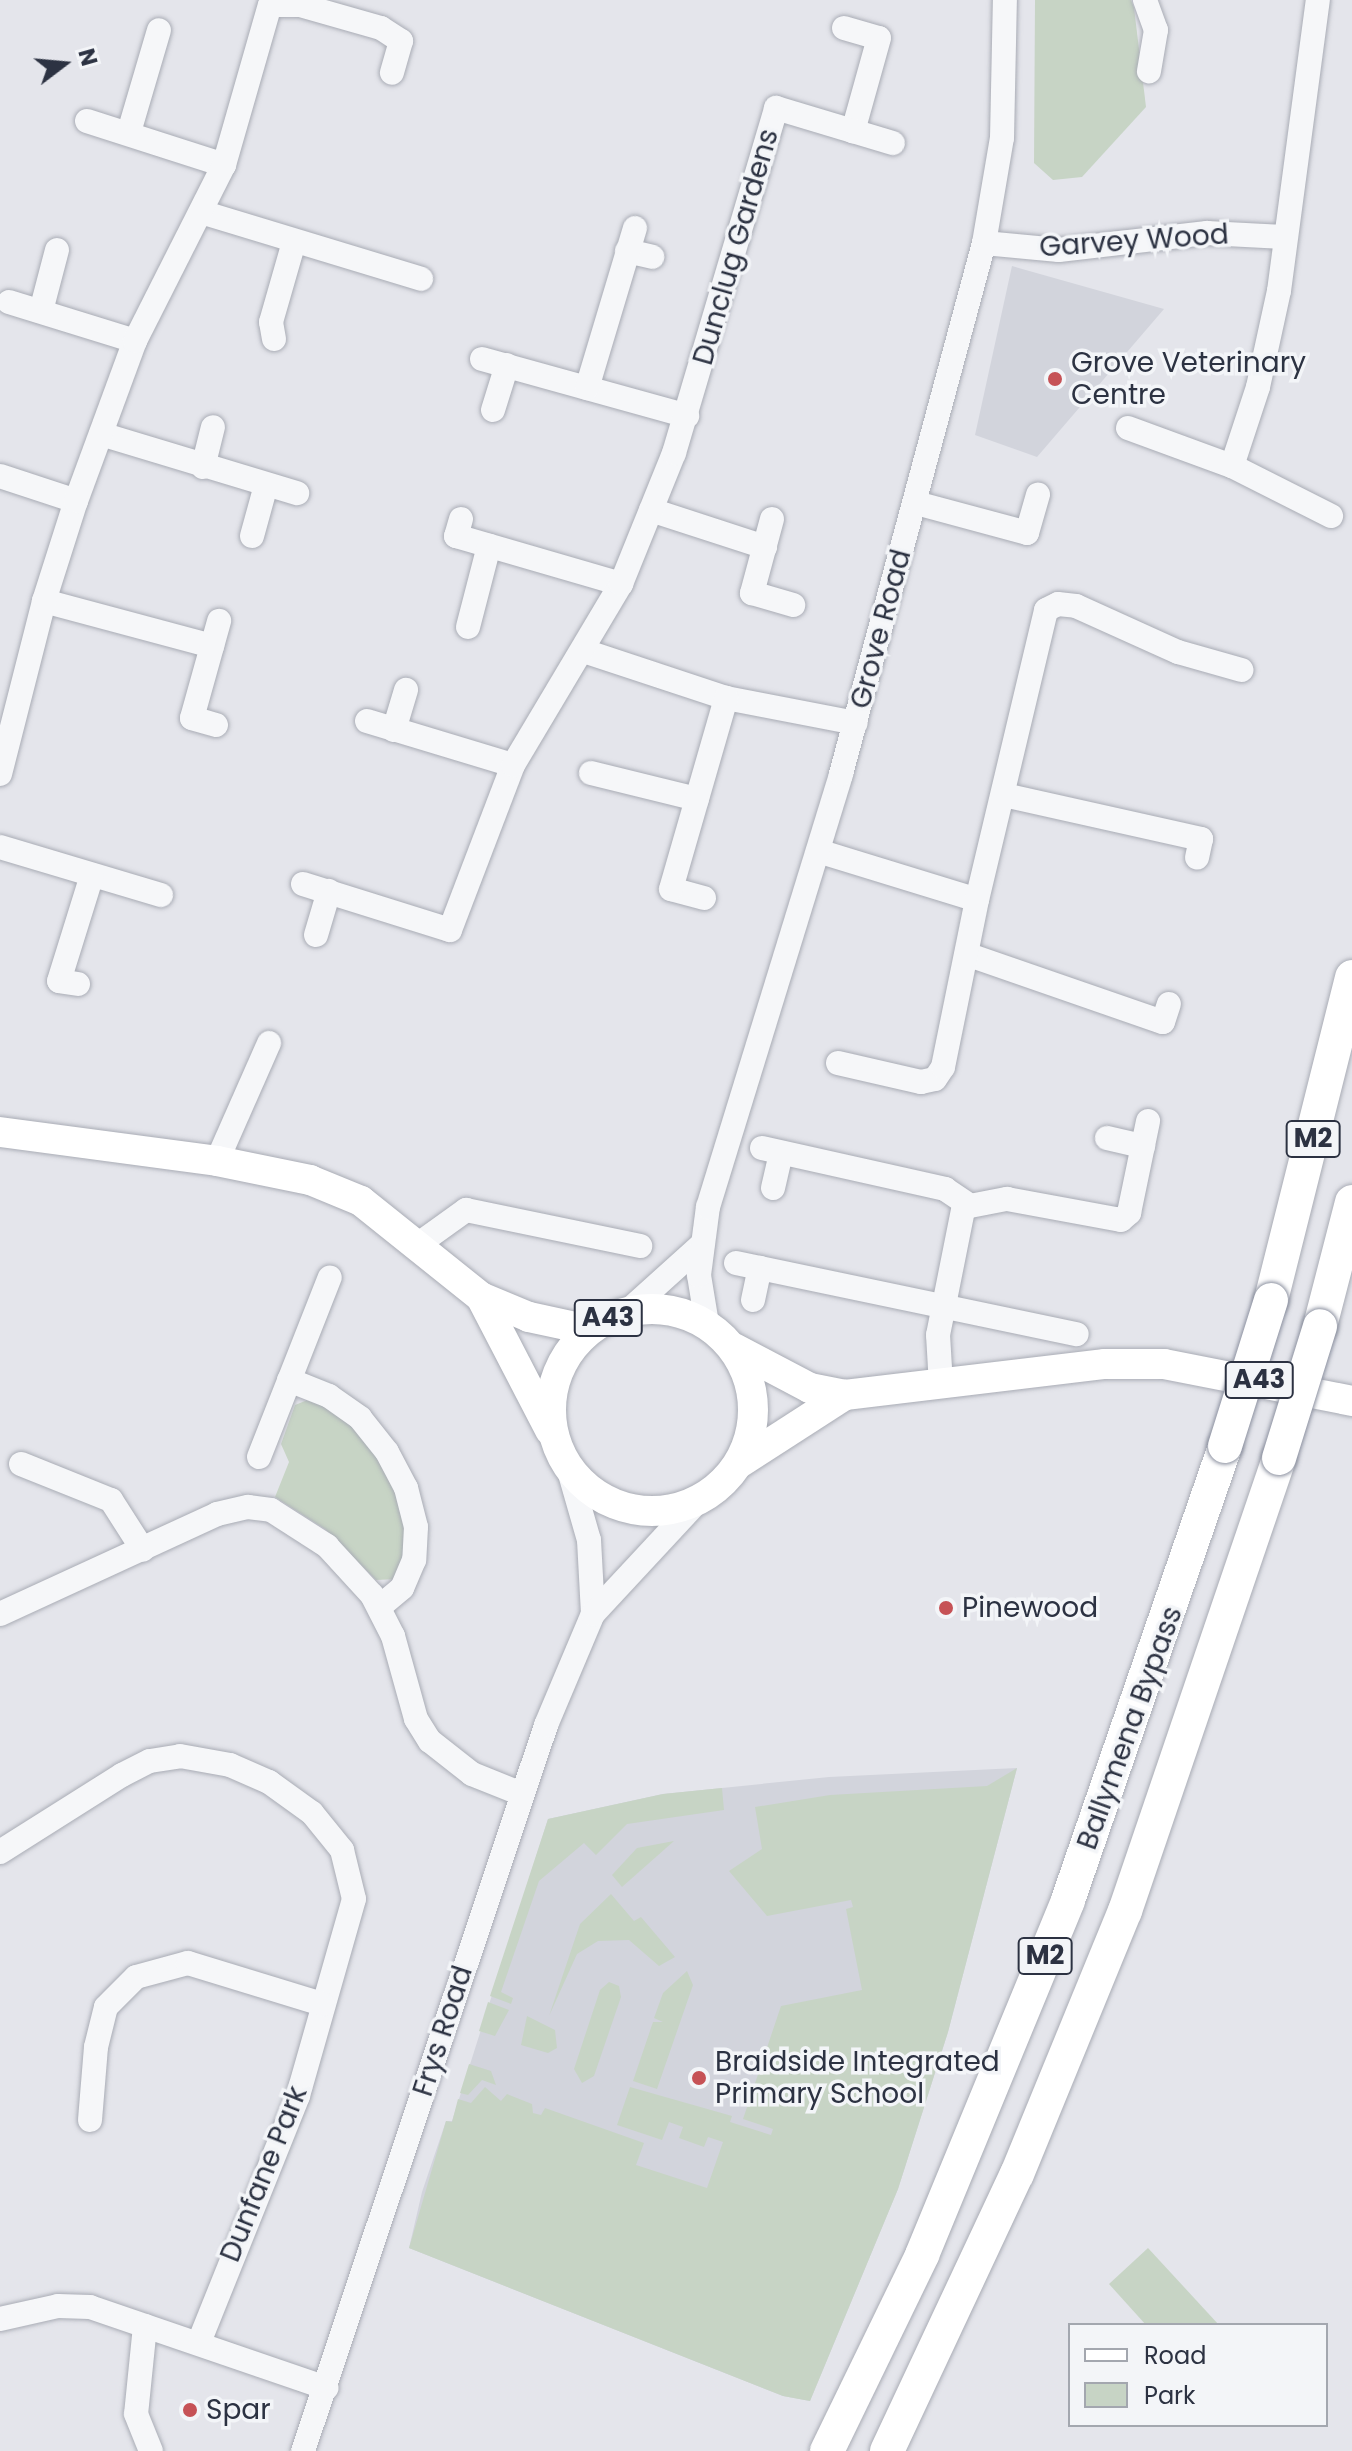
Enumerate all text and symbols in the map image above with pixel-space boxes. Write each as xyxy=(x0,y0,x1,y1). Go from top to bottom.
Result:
north arrow xyxy=(24,24,104,104)
text: N xyxy=(70,45,105,69)
street label: Dunclug Gardens xyxy=(686,125,786,369)
street label: Garvey Wood xyxy=(1038,218,1230,264)
place label: Grove Veterinary Centre xyxy=(1071,346,1306,412)
marker: Grove Veterinary Centre xyxy=(1046,370,1064,388)
street label: Grove Road xyxy=(844,546,918,712)
road number: M2 xyxy=(1285,1117,1341,1161)
road number: A43 xyxy=(572,1296,644,1340)
road number: A43 xyxy=(1223,1358,1295,1402)
place label: Pinewood xyxy=(962,1591,1098,1625)
marker: Pinewood xyxy=(937,1599,955,1617)
street label: Ballymena Bypass xyxy=(1070,1602,1190,1854)
road number: M2 xyxy=(1017,1934,1073,1978)
street label: Frys Road xyxy=(406,1962,480,2100)
place label: Braidside Integrated Primary School xyxy=(715,2045,1000,2111)
marker: Braidside Integrated Primary School xyxy=(690,2069,708,2087)
street label: Dunfane Park xyxy=(213,2081,315,2267)
legend xyxy=(1068,2323,1328,2427)
text: Road xyxy=(1144,2339,1206,2372)
text: Park xyxy=(1144,2379,1195,2412)
place label: Spar xyxy=(206,2393,271,2427)
marker: Spar xyxy=(181,2401,199,2419)

